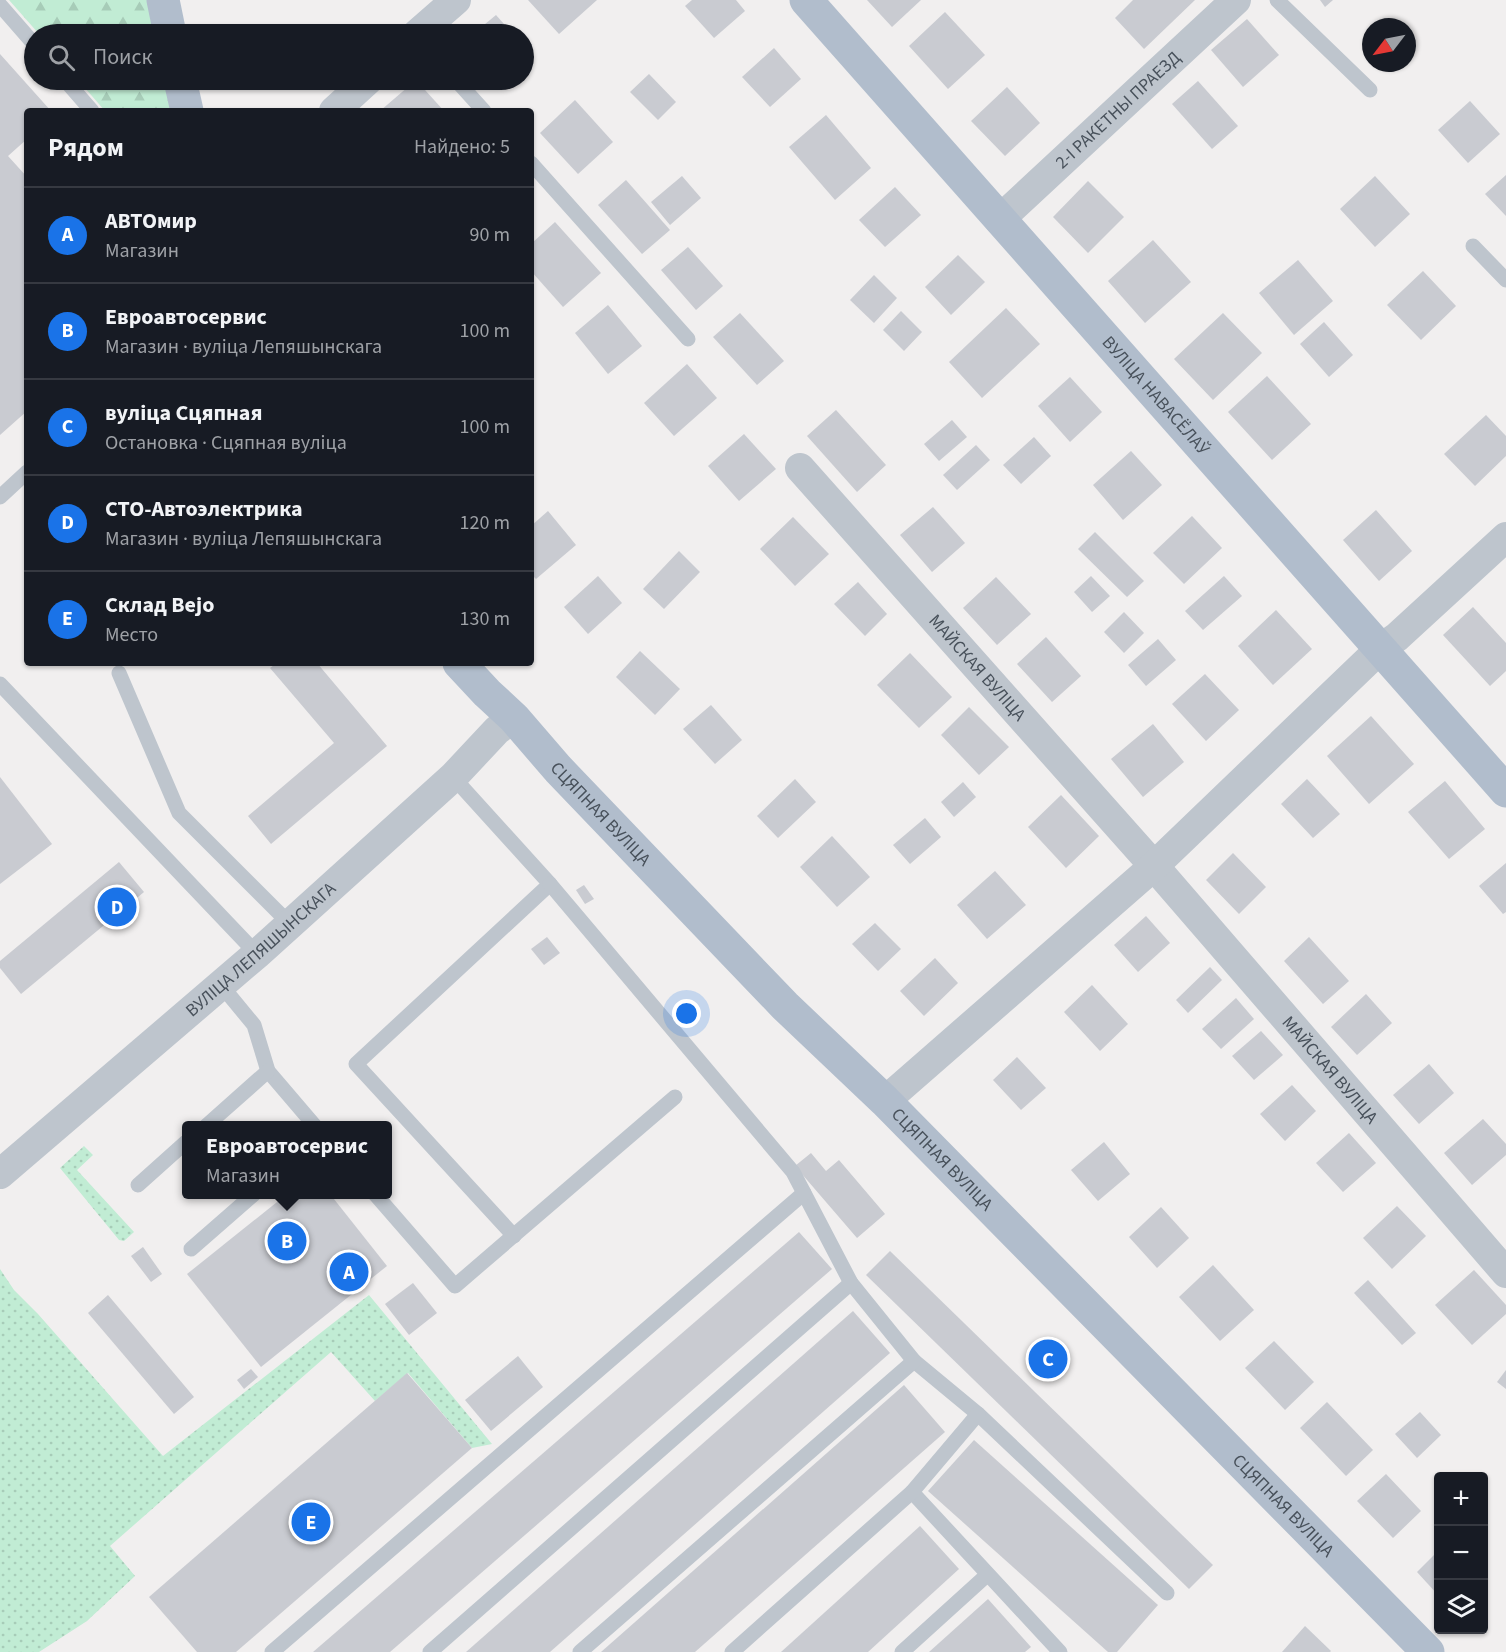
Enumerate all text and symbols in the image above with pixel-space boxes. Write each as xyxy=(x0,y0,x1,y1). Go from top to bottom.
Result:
north arrow xyxy=(1362,18,1416,72)
search box xyxy=(24,24,534,90)
icon: search xyxy=(45,41,78,74)
text: Поиск xyxy=(93,41,152,73)
street label: 2-І РАКЕТНЫ ПРАЕЗД xyxy=(1050,45,1186,174)
text: Рядом xyxy=(48,129,124,166)
text: Найдено: 5 xyxy=(414,133,510,161)
text: АВТОмир xyxy=(105,205,197,237)
text: A xyxy=(62,221,73,249)
text: 90 m xyxy=(470,221,510,249)
text: Магазин xyxy=(105,237,179,265)
text: Евроавтосервис xyxy=(105,301,267,333)
text: B xyxy=(61,317,74,345)
text: 100 m xyxy=(460,317,510,345)
street label: ВУЛІЦА НАВАСЁЛАЎ xyxy=(1096,330,1216,461)
text: Магазин · вуліца Лепяшынскага xyxy=(105,333,382,361)
text: вуліца Сцяпная xyxy=(105,397,262,429)
text: C xyxy=(62,413,73,441)
text: 100 m xyxy=(460,413,510,441)
text: Остановка · Сцяпная вуліца xyxy=(105,429,347,457)
text: СТО-Автоэлектрика xyxy=(105,493,303,525)
text: D xyxy=(61,509,74,537)
text: 120 m xyxy=(460,509,510,537)
text: Магазин · вуліца Лепяшынскага xyxy=(105,525,382,553)
text: Склад Bejo xyxy=(105,589,214,621)
text: E xyxy=(62,605,73,633)
text: 130 m xyxy=(460,605,510,633)
street label: МАЙСКАЯ ВУЛІЦА xyxy=(923,609,1032,727)
text: Место xyxy=(105,621,158,649)
street label: СЦЯПНАЯ ВУЛІЦА xyxy=(545,756,657,871)
street label: ВУЛІЦА ЛЕПЯШЫНСКАГА xyxy=(180,876,341,1022)
pin: D xyxy=(98,884,136,930)
your location xyxy=(672,999,701,1028)
street label: МАЙСКАЯ ВУЛІЦА xyxy=(1276,1010,1384,1129)
street label: СЦЯПНАЯ ВУЛІЦА xyxy=(886,1102,999,1216)
popup xyxy=(182,1121,392,1199)
text: Евроавтосервис xyxy=(206,1130,368,1162)
text: Магазин xyxy=(206,1162,280,1190)
pin: B xyxy=(268,1218,306,1264)
pin: A xyxy=(330,1250,368,1294)
pin: C xyxy=(1028,1336,1068,1382)
street label: СЦЯПНАЯ ВУЛІЦА xyxy=(1227,1448,1340,1563)
map controls xyxy=(1434,1472,1488,1634)
button: + xyxy=(1434,1472,1488,1526)
pin: E xyxy=(292,1500,330,1544)
button: − xyxy=(1434,1526,1488,1580)
button: layers xyxy=(1434,1580,1488,1634)

